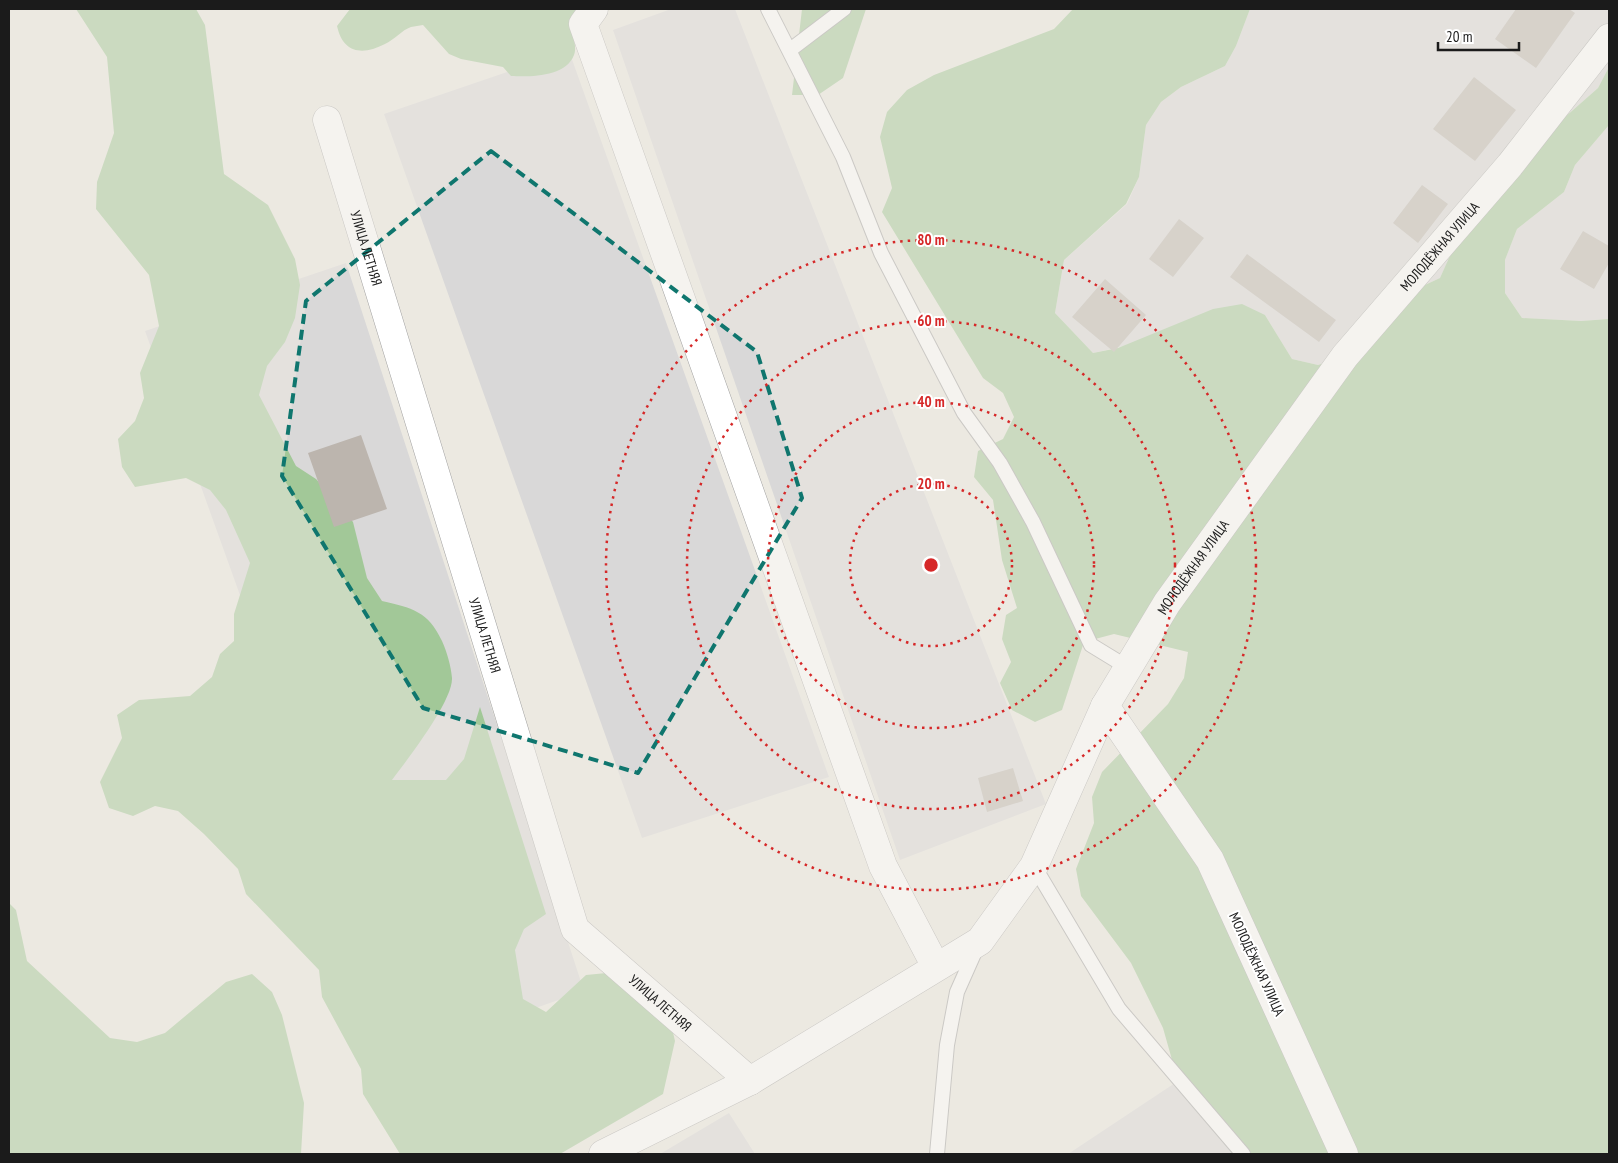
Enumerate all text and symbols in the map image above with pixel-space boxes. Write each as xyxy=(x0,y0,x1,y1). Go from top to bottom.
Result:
scale bar xyxy=(1438,20,1519,52)
text: 20 m xyxy=(1446,27,1472,46)
street label: МОЛОДЁЖНАЯ УЛИЦА xyxy=(1396,198,1483,295)
street label: УЛИЦА ЛЕТНЯЯ xyxy=(346,208,386,288)
text: 80 m xyxy=(917,230,945,249)
text: 60 m xyxy=(917,311,945,330)
text: 40 m xyxy=(917,392,945,411)
text: 20 m xyxy=(917,474,945,493)
street label: МОЛОДЁЖНАЯ УЛИЦА xyxy=(1153,516,1233,618)
centre of rings xyxy=(922,556,940,574)
street label: УЛИЦА ЛЕТНЯЯ xyxy=(465,596,505,675)
street label: МОЛОДЁЖНАЯ УЛИЦА xyxy=(1225,909,1289,1019)
street label: УЛИЦА ЛЕТНЯЯ xyxy=(625,971,695,1035)

